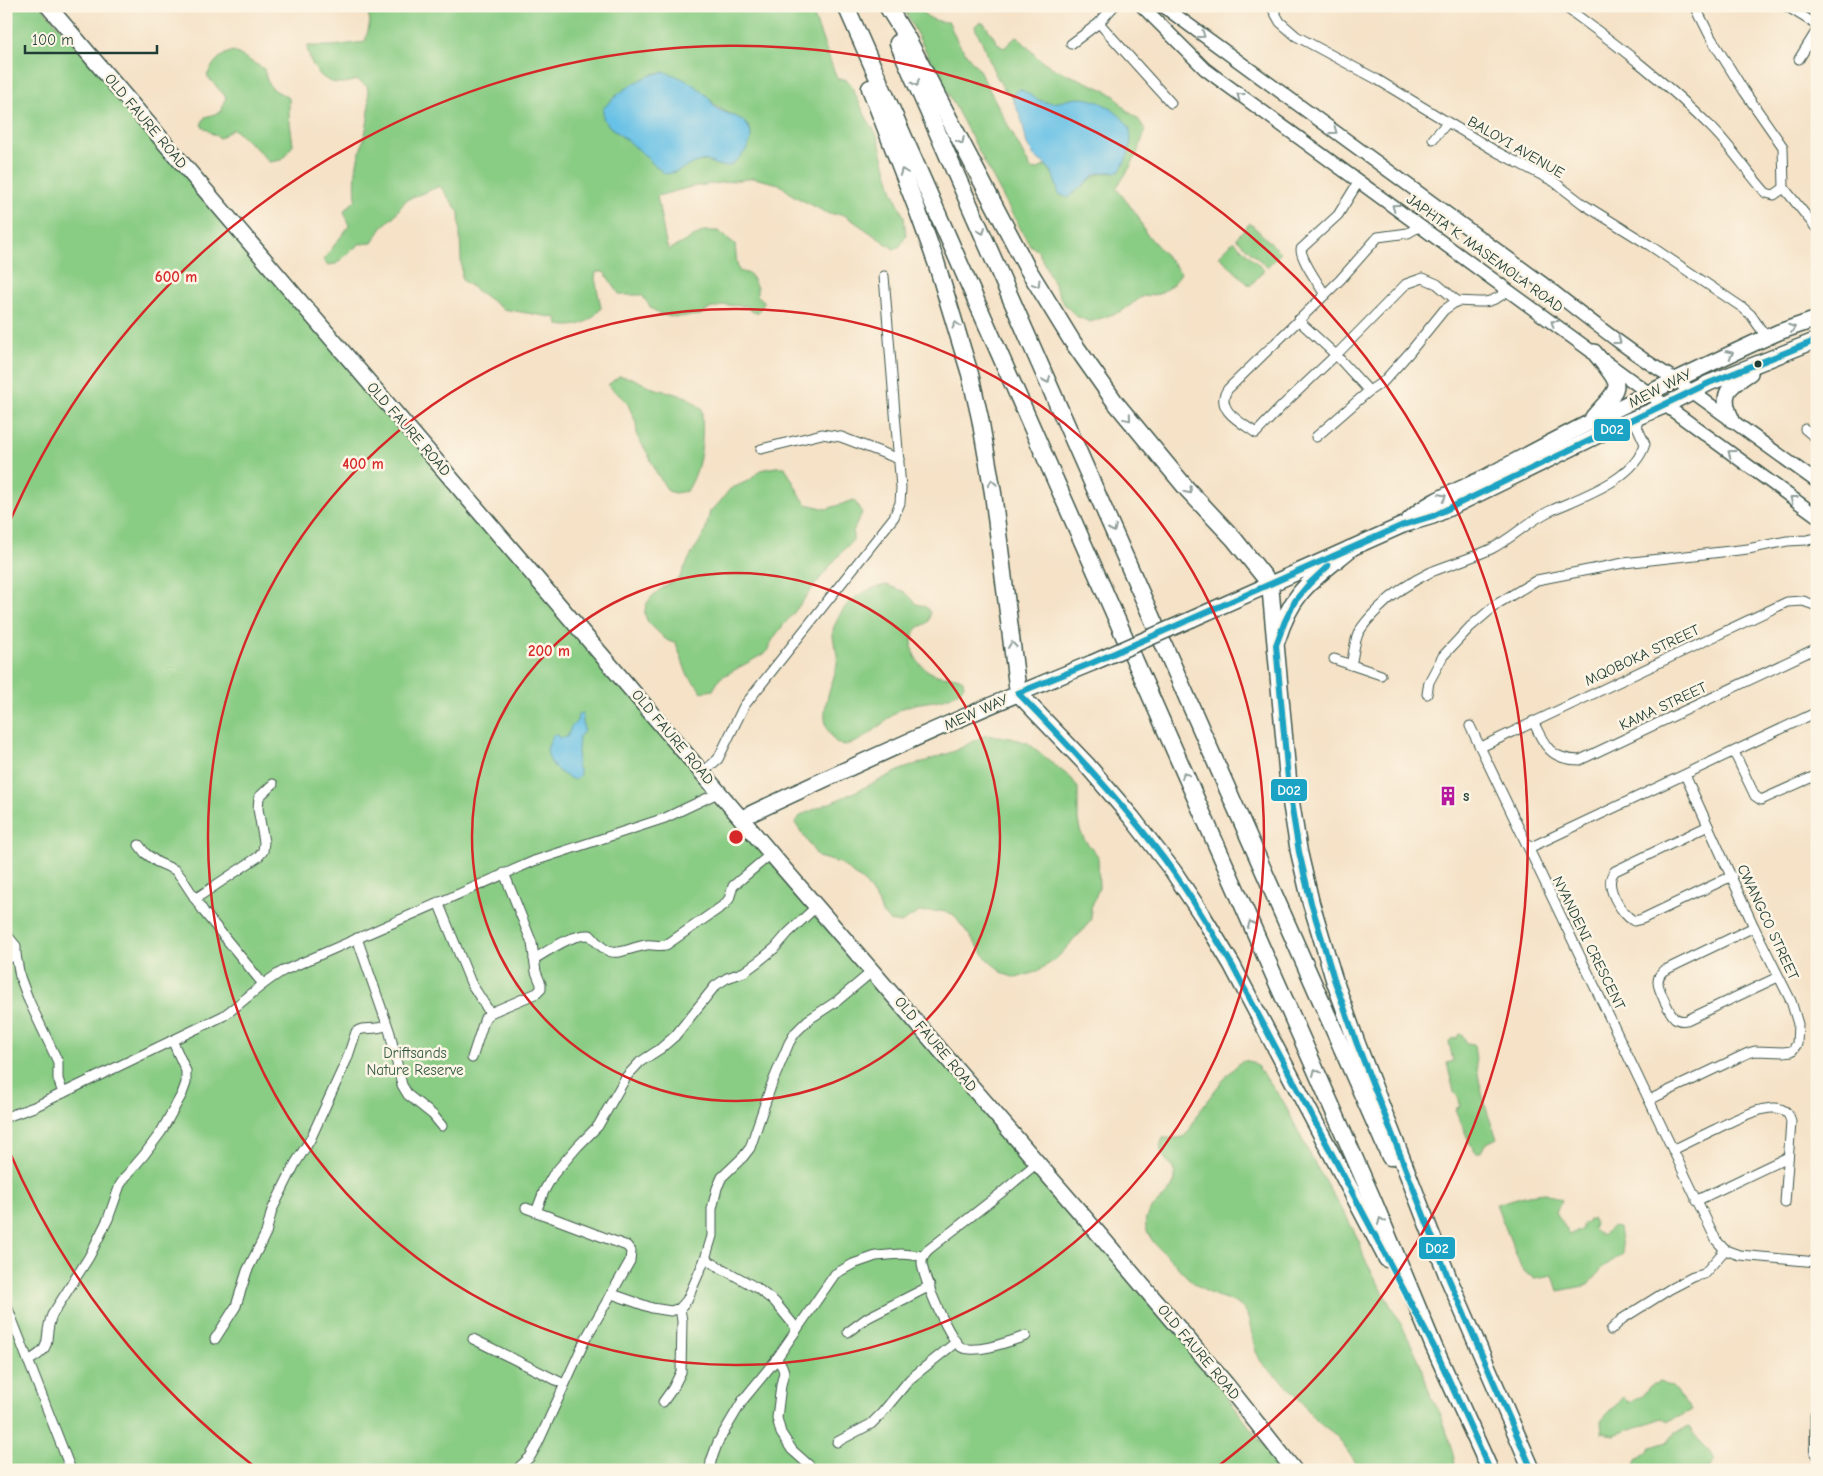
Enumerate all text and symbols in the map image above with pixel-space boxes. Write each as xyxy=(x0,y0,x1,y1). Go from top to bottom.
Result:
scale bar xyxy=(25,22,158,54)
one-way arrow xyxy=(1196,29,1206,38)
text: 100 m xyxy=(32,31,74,49)
street label: OLD FAURE ROAD xyxy=(101,70,191,172)
one-way arrow xyxy=(910,78,921,87)
one-way arrow xyxy=(1237,93,1246,101)
street label: BALOYI AVENUE xyxy=(1465,112,1567,182)
one-way arrow xyxy=(1328,125,1338,134)
one-way arrow xyxy=(955,136,965,145)
one-way arrow xyxy=(898,168,909,177)
street label: JAPHTA K. MASEMOLA ROAD xyxy=(1403,190,1567,316)
one-way arrow xyxy=(1391,204,1400,214)
one-way arrow xyxy=(975,226,986,235)
text: 600 m xyxy=(155,268,197,286)
one-way arrow xyxy=(1030,279,1040,288)
one-way arrow xyxy=(1551,321,1560,329)
one-way arrow xyxy=(951,322,961,330)
one-way arrow xyxy=(1787,324,1795,334)
one-way arrow xyxy=(1612,335,1622,344)
one-way arrow xyxy=(1725,350,1734,361)
unlabelled marker xyxy=(1753,359,1763,369)
street label: MEW WAY xyxy=(1625,364,1695,412)
one-way arrow xyxy=(1041,375,1052,384)
street label: OLD FAURE ROAD xyxy=(363,378,455,480)
one-way arrow xyxy=(1123,413,1132,422)
line badge: D02 xyxy=(1593,418,1631,442)
text: D02 xyxy=(1600,421,1624,438)
one-way arrow xyxy=(1728,450,1737,458)
text: 400 m xyxy=(342,455,384,473)
one-way arrow xyxy=(987,479,998,487)
one-way arrow xyxy=(1183,486,1192,495)
one-way arrow xyxy=(1438,493,1447,504)
one-way arrow xyxy=(1790,496,1799,504)
one-way arrow xyxy=(1106,524,1117,533)
street label: MQOBOKA STREET xyxy=(1582,620,1703,690)
one-way arrow xyxy=(1007,640,1018,648)
text: 200 m xyxy=(528,642,570,660)
street label: KAMA STREET xyxy=(1616,678,1710,734)
street label: OLD FAURE ROAD xyxy=(628,686,718,788)
street label: MEW WAY xyxy=(941,690,1011,734)
one-way arrow xyxy=(1181,771,1191,780)
line badge: D02 xyxy=(1270,778,1308,802)
text: D02 xyxy=(1277,782,1301,799)
building icon: s xyxy=(1437,785,1459,807)
place label: s xyxy=(1463,787,1469,805)
centre of rings xyxy=(727,828,745,846)
street label: CWANGCO STREET xyxy=(1733,861,1803,983)
street label: NYANDENI CRESCENT xyxy=(1549,873,1629,1013)
one-way arrow xyxy=(1246,920,1257,929)
street label: OLD FAURE ROAD xyxy=(891,993,981,1095)
park label: Driftsands Nature Reserve xyxy=(366,1044,464,1079)
one-way arrow xyxy=(1312,1068,1323,1077)
one-way arrow xyxy=(1377,1217,1388,1226)
line badge: D02 xyxy=(1418,1236,1456,1260)
text: D02 xyxy=(1425,1240,1449,1257)
street label: OLD FAURE ROAD xyxy=(1154,1301,1244,1403)

